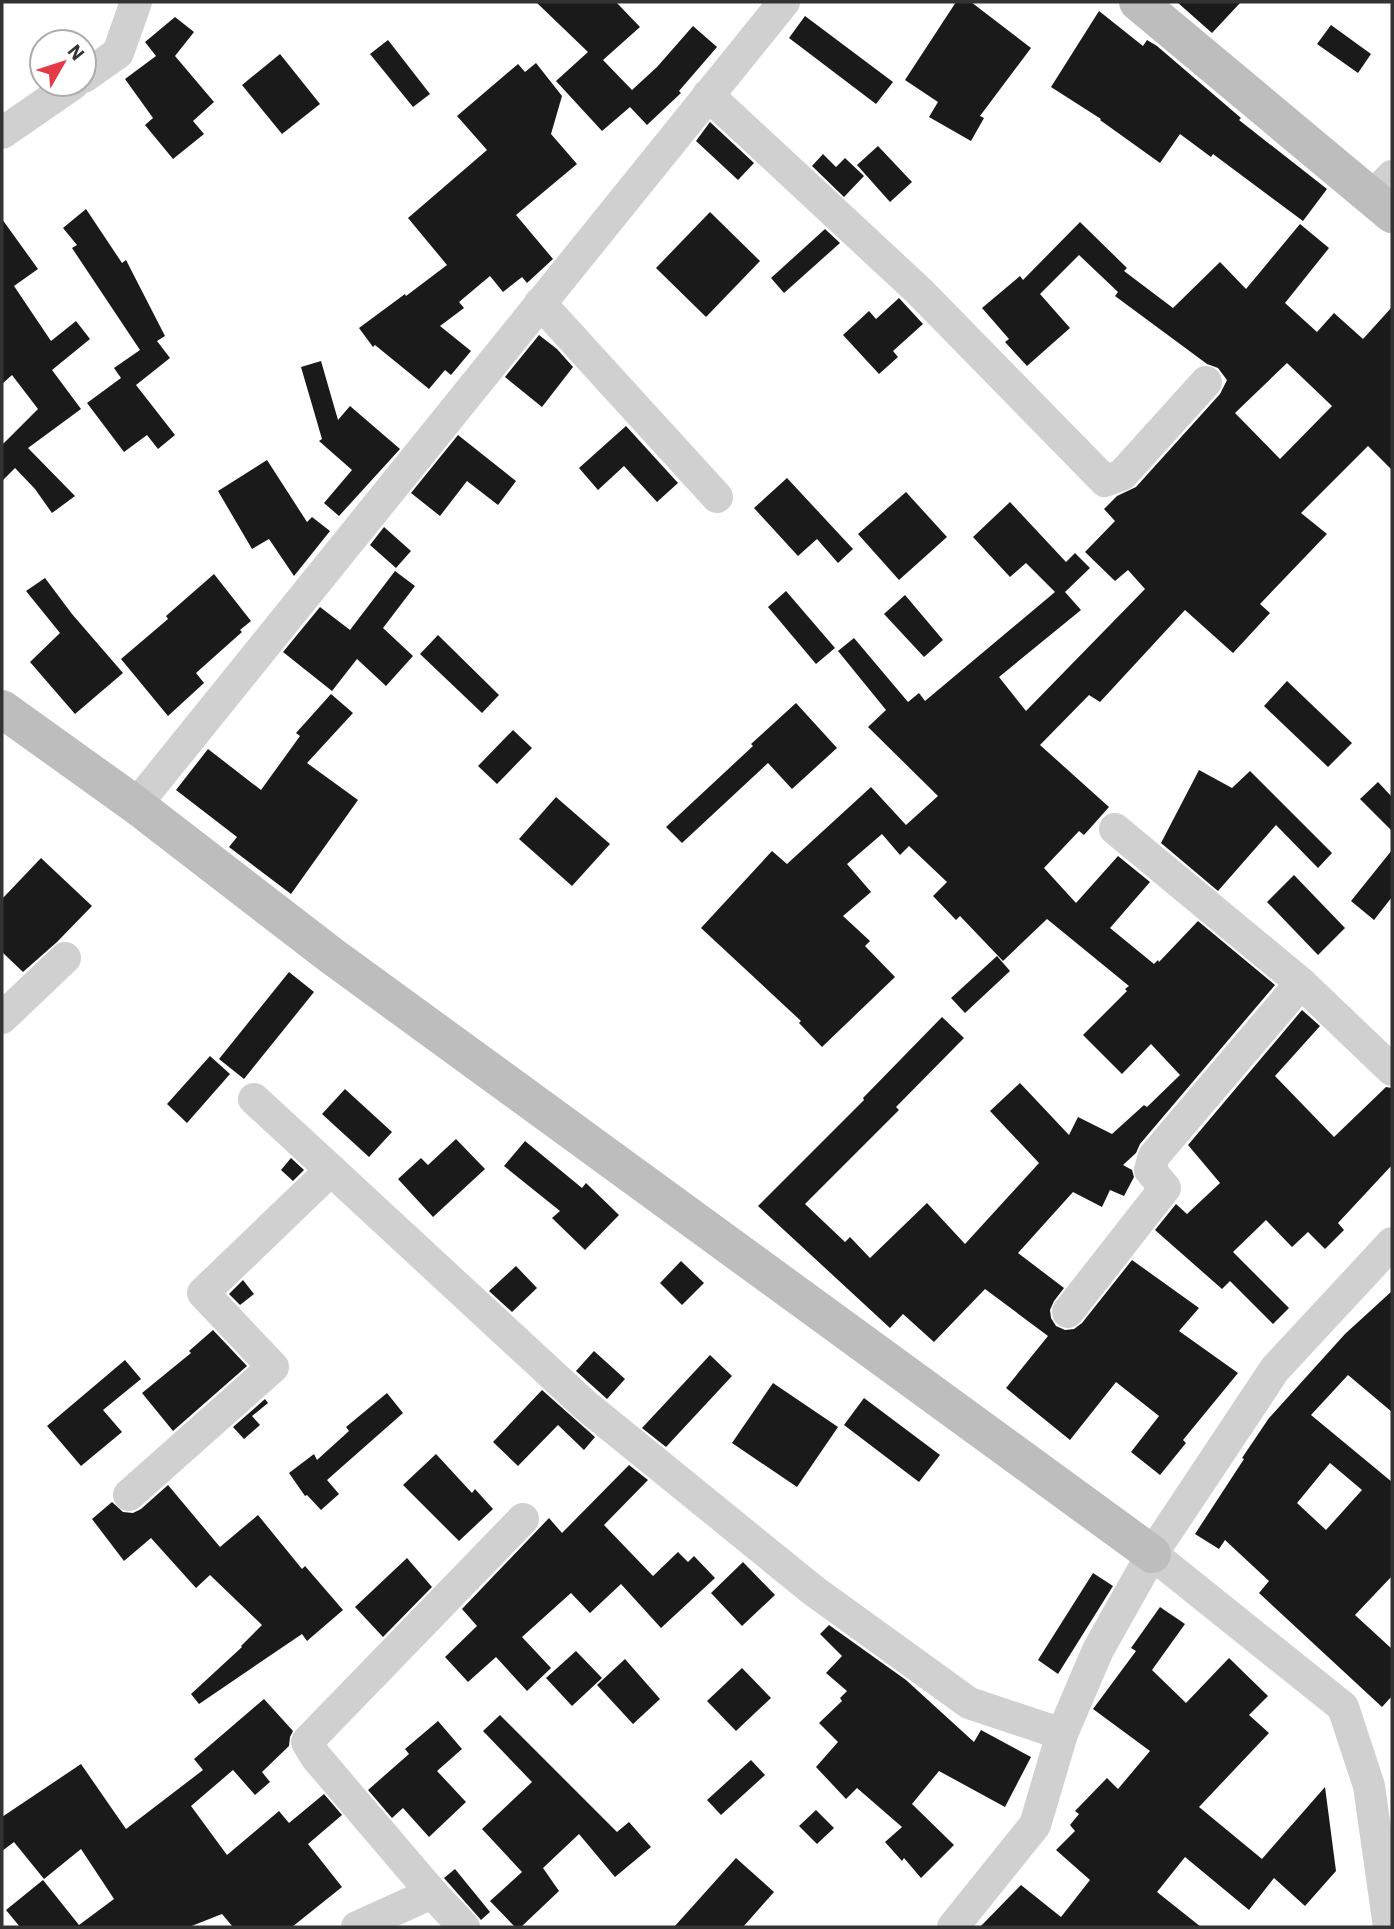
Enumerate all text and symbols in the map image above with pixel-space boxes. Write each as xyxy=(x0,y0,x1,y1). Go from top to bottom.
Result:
north arrow xyxy=(28,28,98,98)
text: N xyxy=(63,39,90,65)

